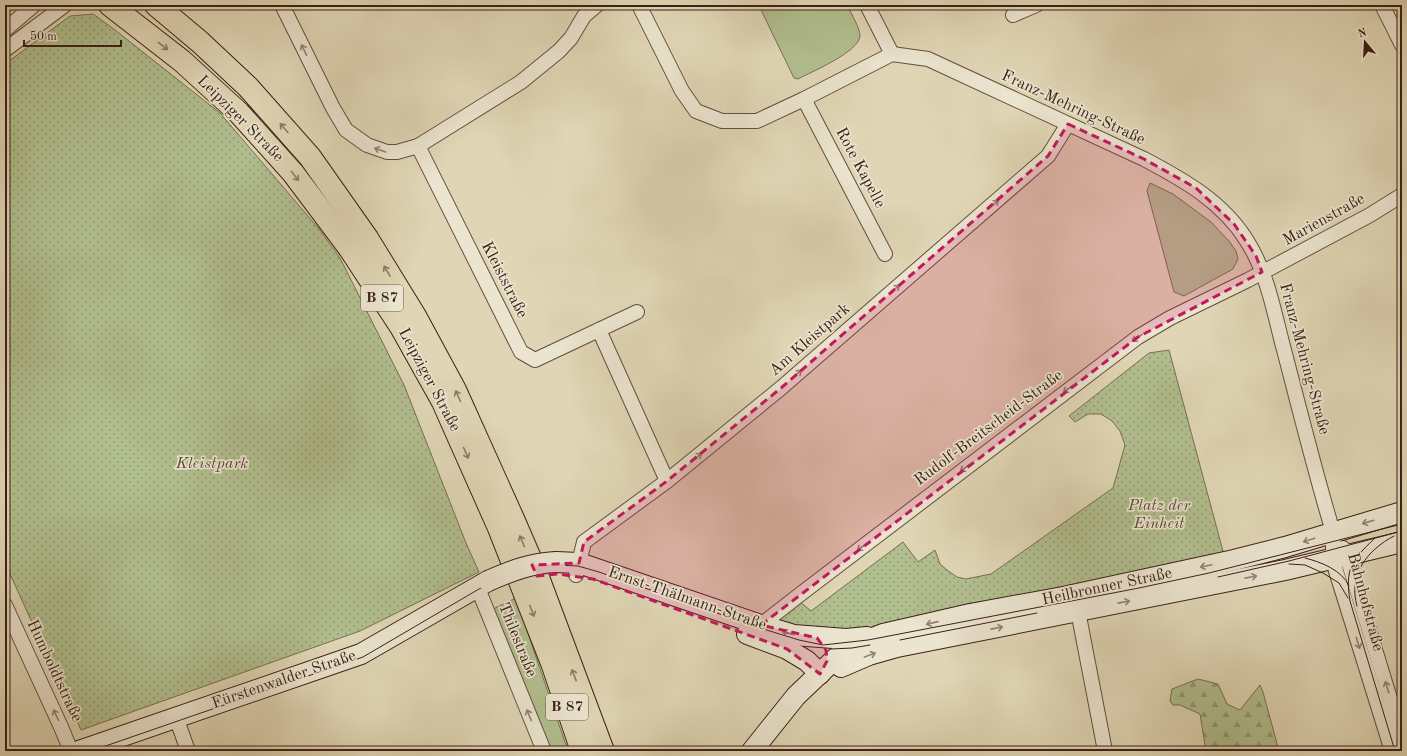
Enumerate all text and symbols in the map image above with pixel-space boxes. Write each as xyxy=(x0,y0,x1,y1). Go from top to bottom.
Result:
scale bar xyxy=(24,22,121,48)
north arrow xyxy=(1345,22,1385,62)
text: N xyxy=(1357,27,1369,40)
text: 50 m xyxy=(30,30,57,43)
one-way arrow xyxy=(157,42,168,50)
one-way arrow xyxy=(300,44,307,56)
street label: Franz-Mehring-Straße xyxy=(999,68,1147,148)
street label: Leipziger Straße xyxy=(194,73,286,165)
one-way arrow xyxy=(279,123,289,133)
street label: Rote Kapelle xyxy=(832,125,888,211)
one-way arrow xyxy=(375,145,387,153)
one-way arrow xyxy=(291,171,300,182)
street label: Marienstraße xyxy=(1280,191,1368,249)
one-way arrow xyxy=(988,199,999,208)
street label: Kleiststraße xyxy=(478,239,530,321)
one-way arrow xyxy=(383,266,391,277)
street label: Franz-Mehring-Straße xyxy=(1276,281,1332,437)
one-way arrow xyxy=(890,284,901,293)
road number: B 87 xyxy=(361,285,403,311)
street label: Am Kleistpark xyxy=(767,301,853,379)
street label: Leipziger Straße xyxy=(395,326,463,434)
one-way arrow xyxy=(1132,334,1143,342)
street label: Rudolf-Breitscheid-Straße xyxy=(912,367,1066,489)
one-way arrow xyxy=(792,369,802,378)
one-way arrow xyxy=(1063,385,1074,394)
one-way arrow xyxy=(454,391,461,403)
one-way arrow xyxy=(463,446,470,458)
one-way arrow xyxy=(691,452,702,461)
park label: Kleistpark xyxy=(175,456,248,472)
one-way arrow xyxy=(960,464,971,473)
park label: Platz der Einheit xyxy=(1127,498,1191,532)
one-way arrow xyxy=(1361,519,1374,526)
one-way arrow xyxy=(518,535,525,547)
one-way arrow xyxy=(1303,536,1315,544)
one-way arrow xyxy=(856,543,867,551)
street label: Bahnhofstraße xyxy=(1344,551,1386,653)
one-way arrow xyxy=(1200,562,1213,570)
street label: Ernst-Thälmann-Straße xyxy=(606,564,768,634)
street label: Heilbronner Straße xyxy=(1040,565,1174,609)
one-way arrow xyxy=(1245,572,1258,580)
one-way arrow xyxy=(1117,598,1130,606)
street label: Thilestraße xyxy=(495,600,539,680)
one-way arrow xyxy=(528,605,536,617)
street label: Humboldtstraße xyxy=(23,617,85,725)
one-way arrow xyxy=(926,619,939,627)
one-way arrow xyxy=(990,623,1003,631)
one-way arrow xyxy=(782,629,795,637)
one-way arrow xyxy=(1355,637,1362,650)
street label: Fürstenwalder Straße xyxy=(210,648,358,712)
one-way arrow xyxy=(863,651,875,659)
one-way arrow xyxy=(570,670,578,682)
one-way arrow xyxy=(1383,681,1390,694)
road number: B 87 xyxy=(546,694,588,720)
one-way arrow xyxy=(52,709,59,721)
one-way arrow xyxy=(525,709,533,721)

